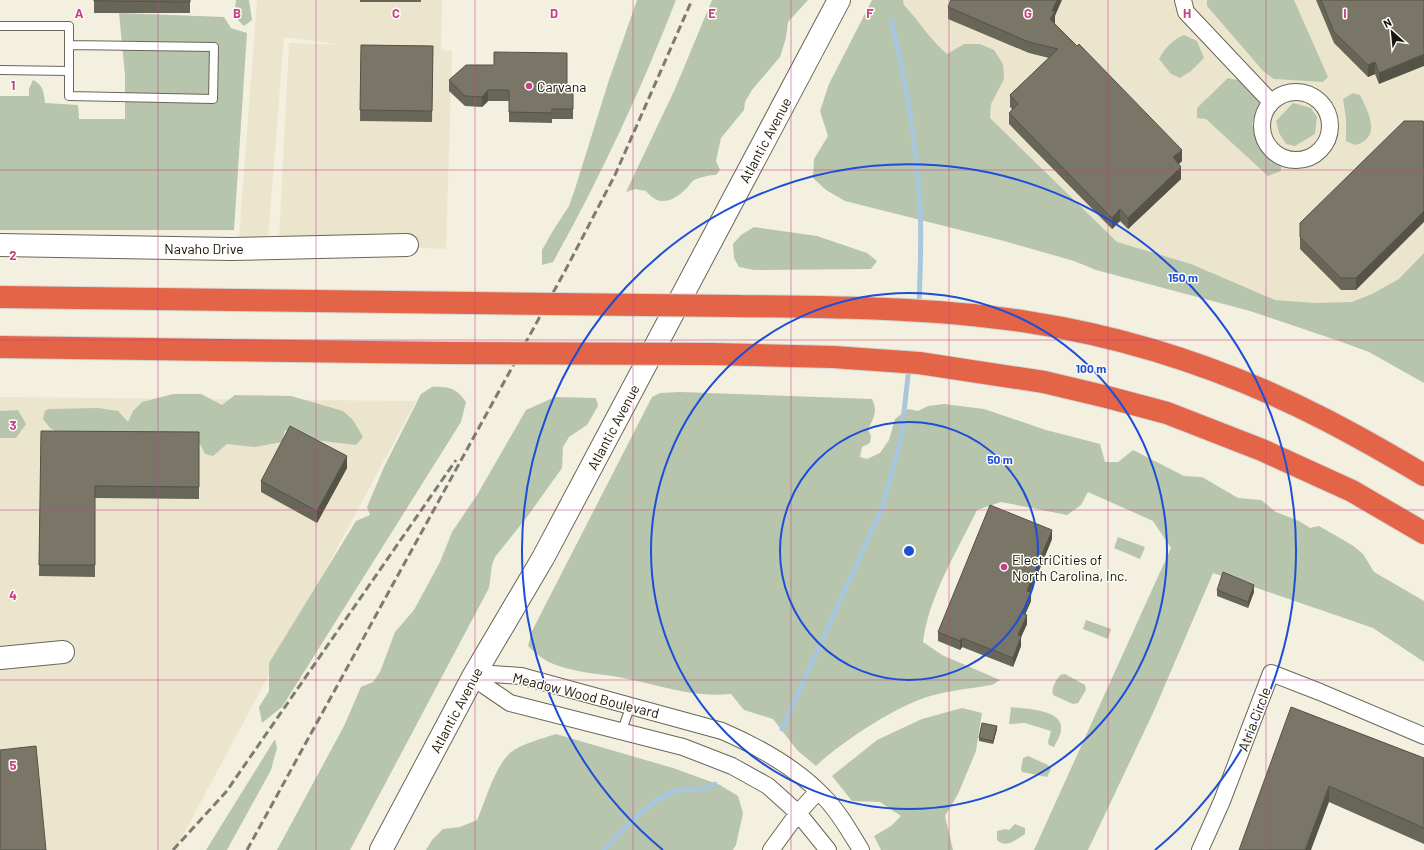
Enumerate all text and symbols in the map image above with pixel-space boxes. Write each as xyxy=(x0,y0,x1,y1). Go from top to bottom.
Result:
text: A xyxy=(75,5,84,21)
text: B xyxy=(233,5,241,21)
text: C xyxy=(392,5,400,21)
text: D xyxy=(550,5,558,21)
text: E xyxy=(708,5,716,21)
text: F xyxy=(866,5,874,21)
text: G xyxy=(1024,5,1032,21)
text: H xyxy=(1183,5,1191,21)
text: I xyxy=(1343,5,1347,21)
north arrow xyxy=(1372,12,1412,52)
text: N xyxy=(1381,15,1393,30)
text: 1 xyxy=(11,77,15,93)
place label: Carvana xyxy=(537,78,586,95)
marker: Carvana xyxy=(524,81,534,91)
street label: Atlantic Avenue xyxy=(735,94,795,186)
street label: Navaho Drive xyxy=(164,240,244,257)
text: 2 xyxy=(9,247,17,263)
text: 150 m xyxy=(1168,270,1198,284)
text: 100 m xyxy=(1076,361,1106,375)
street label: Atlantic Avenue xyxy=(583,381,643,473)
text: 3 xyxy=(9,417,17,433)
text: 50 m xyxy=(987,452,1013,466)
centre of rings xyxy=(902,544,916,558)
place label: ElectriCities of North Carolina, Inc. xyxy=(1012,551,1128,584)
marker: ElectriCities of North Carolina, Inc. xyxy=(999,562,1009,572)
text: 4 xyxy=(9,587,17,603)
street label: Atlantic Avenue xyxy=(426,664,486,756)
street label: Meadow Wood Boulevard xyxy=(511,669,661,721)
street label: Atria Circle xyxy=(1234,685,1274,753)
text: 5 xyxy=(9,757,17,773)

